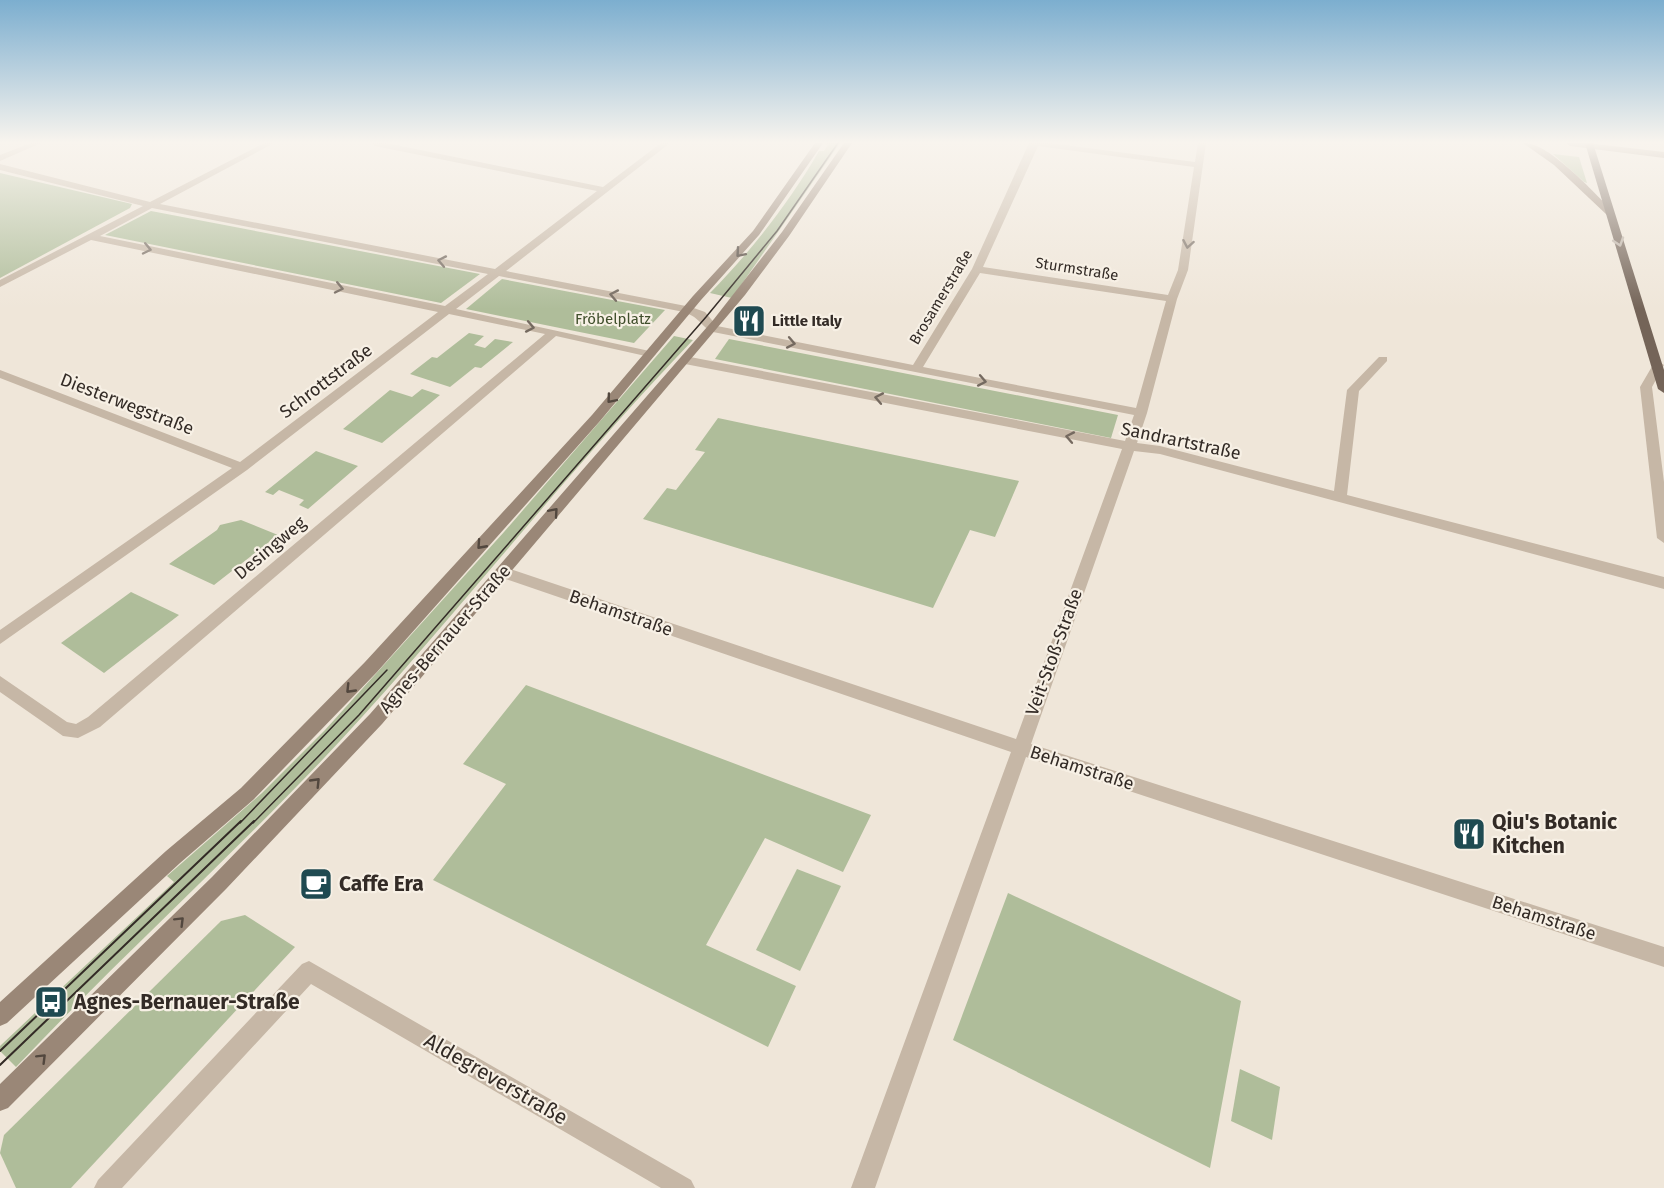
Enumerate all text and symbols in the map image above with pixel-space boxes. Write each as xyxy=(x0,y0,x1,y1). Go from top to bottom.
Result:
one-way arrow xyxy=(1612,236,1625,247)
one-way arrow xyxy=(1182,239,1195,249)
one-way arrow xyxy=(142,242,152,255)
one-way arrow xyxy=(736,246,747,257)
street label: Brosamerstraße xyxy=(906,246,976,348)
street label: Sturmstraße xyxy=(1034,254,1120,284)
one-way arrow xyxy=(437,255,447,268)
one-way arrow xyxy=(333,281,343,294)
one-way arrow xyxy=(609,289,619,302)
restaurant icon: Little Italy xyxy=(731,303,767,339)
park label: Fröbelplatz xyxy=(575,310,651,328)
place label: Little Italy xyxy=(772,312,842,330)
one-way arrow xyxy=(524,320,534,333)
one-way arrow xyxy=(786,336,796,349)
street label: Schrottstraße xyxy=(275,339,377,423)
street label: Diesterwegstraße xyxy=(57,368,197,440)
one-way arrow xyxy=(977,374,987,387)
one-way arrow xyxy=(608,392,619,403)
one-way arrow xyxy=(874,393,884,406)
street label: Sandrartstraße xyxy=(1119,418,1243,464)
one-way arrow xyxy=(1066,431,1076,444)
one-way arrow xyxy=(547,508,558,519)
street label: Desingweg xyxy=(230,511,311,584)
one-way arrow xyxy=(477,538,488,548)
street label: Agnes-Bernauer-Straße xyxy=(374,560,516,718)
street label: Behamstraße xyxy=(566,585,676,641)
street label: Veit-Stoß-Straße xyxy=(1021,586,1087,718)
one-way arrow xyxy=(346,682,357,692)
street label: Behamstraße xyxy=(1027,741,1137,795)
one-way arrow xyxy=(309,778,320,788)
place label: Qiu's Botanic Kitchen xyxy=(1492,809,1617,859)
restaurant icon: Qiu's Botanic Kitchen xyxy=(1451,816,1487,852)
cafe icon: Caffe Era xyxy=(298,866,334,902)
place label: Caffe Era xyxy=(339,871,424,897)
street label: Behamstraße xyxy=(1489,891,1599,945)
one-way arrow xyxy=(173,917,183,928)
bus stop icon: Agnes-Bernauer-Straße xyxy=(33,984,69,1020)
place label: Agnes-Bernauer-Straße xyxy=(73,989,300,1015)
street label: Aldegreverstraße xyxy=(420,1027,572,1131)
one-way arrow xyxy=(34,1055,45,1066)

